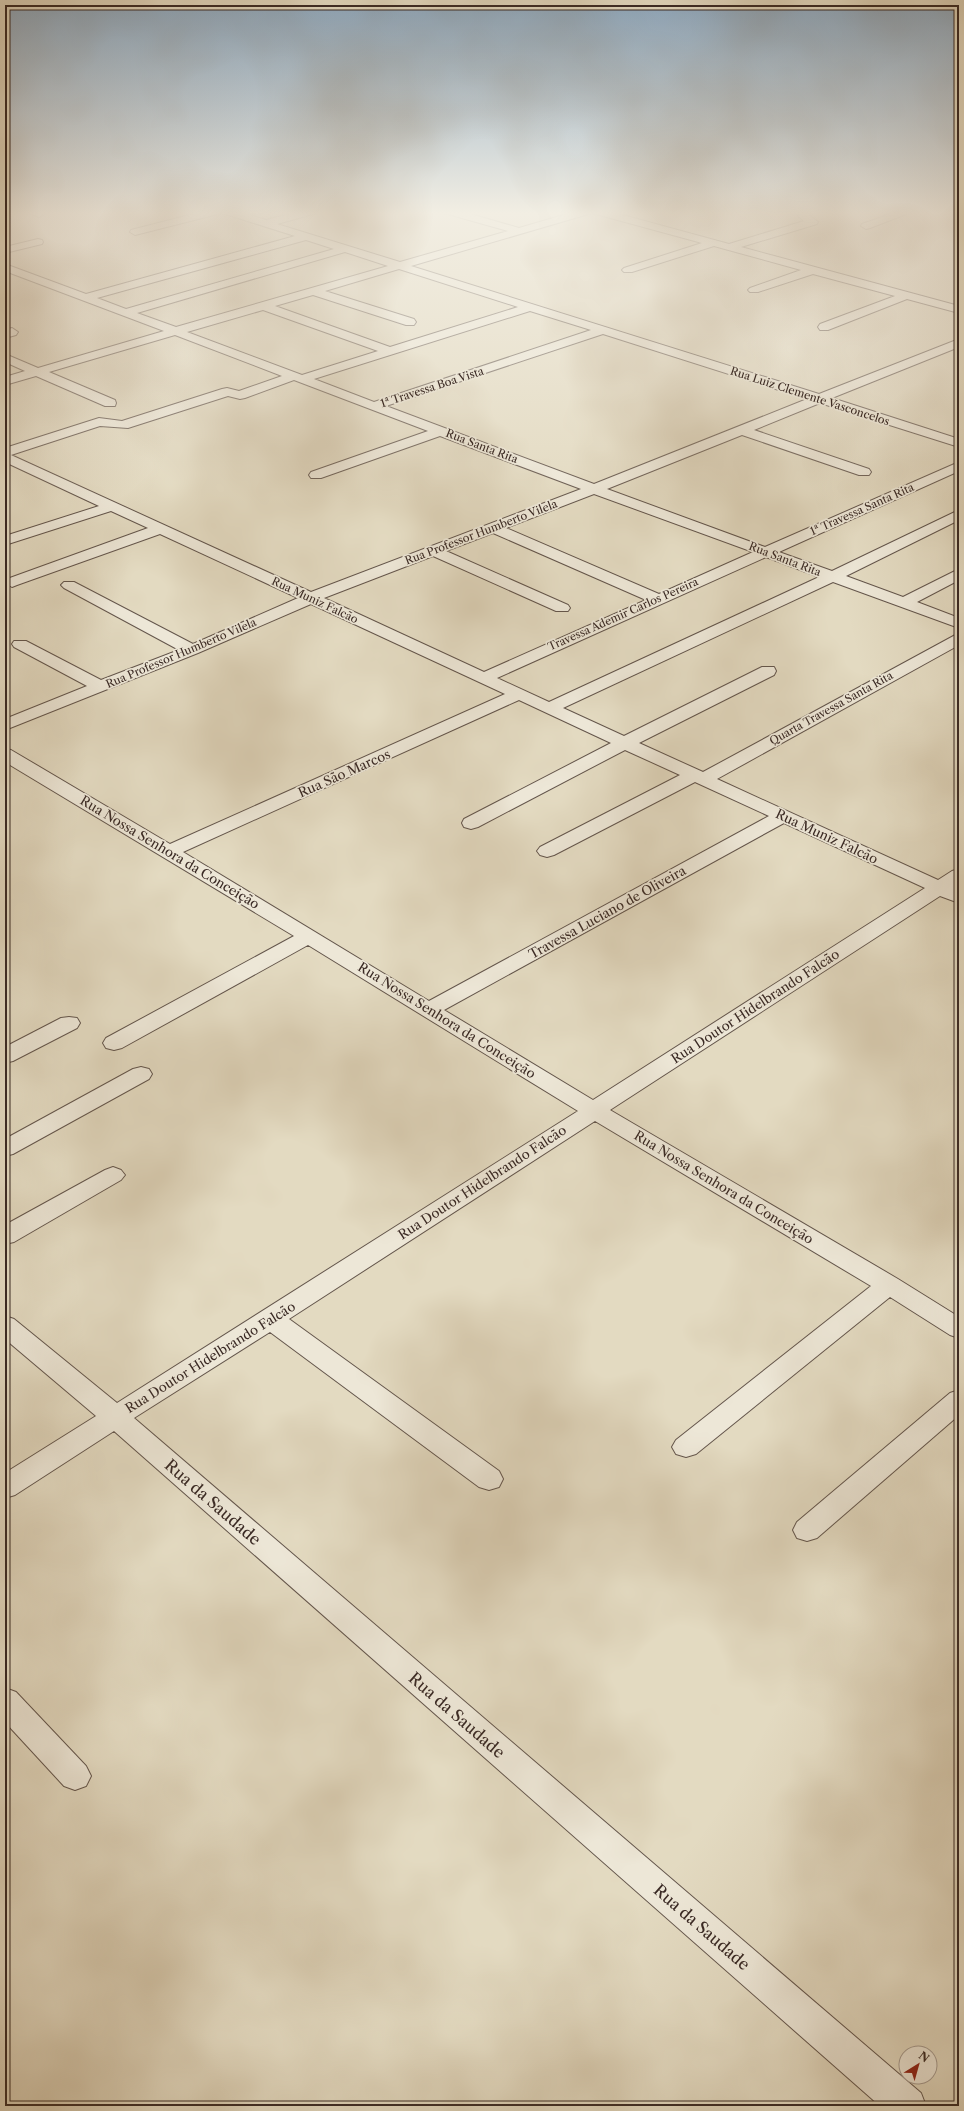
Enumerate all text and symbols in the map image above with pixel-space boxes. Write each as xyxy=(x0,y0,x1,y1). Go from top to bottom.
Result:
street label: 1ª Travessa Boa Vista xyxy=(379,364,486,410)
street label: Rua Luiz Clemente Vasconcelos xyxy=(729,364,892,428)
street label: Rua Santa Rita xyxy=(444,426,520,466)
street label: 1ª Travessa Santa Rita xyxy=(808,480,916,538)
street label: Rua Professor Humberto Vilela xyxy=(403,496,559,568)
street label: Rua Santa Rita xyxy=(747,539,823,579)
street label: Rua Muniz Falcão xyxy=(269,574,361,626)
street label: Travessa Ademir Carlos Pereira xyxy=(546,574,701,654)
street label: Rua Professor Humberto Vilela xyxy=(104,615,259,691)
street label: Quarta Travessa Santa Rita xyxy=(767,668,895,748)
street label: Rua São Marcos xyxy=(295,745,393,801)
street label: Rua Nossa Senhora da Conceição xyxy=(77,792,263,912)
street label: Rua Muniz Falcão xyxy=(773,805,881,867)
street label: Travessa Luciano de Oliveira xyxy=(526,862,689,962)
street label: Rua Doutor Hidelbrando Falcão xyxy=(668,945,842,1067)
street label: Rua Nossa Senhora da Conceição xyxy=(355,959,539,1082)
street label: Rua Doutor Hidelbrando Falcão xyxy=(395,1121,569,1243)
street label: Rua Nossa Senhora da Conceição xyxy=(631,1127,817,1247)
street label: Rua Doutor Hidelbrando Falcão xyxy=(122,1298,298,1416)
street label: Rua da Saudade xyxy=(161,1455,265,1549)
street label: Rua da Saudade xyxy=(405,1668,509,1762)
street label: Rua da Saudade xyxy=(650,1880,754,1974)
north arrow xyxy=(898,2045,938,2085)
text: N xyxy=(916,2049,932,2066)

